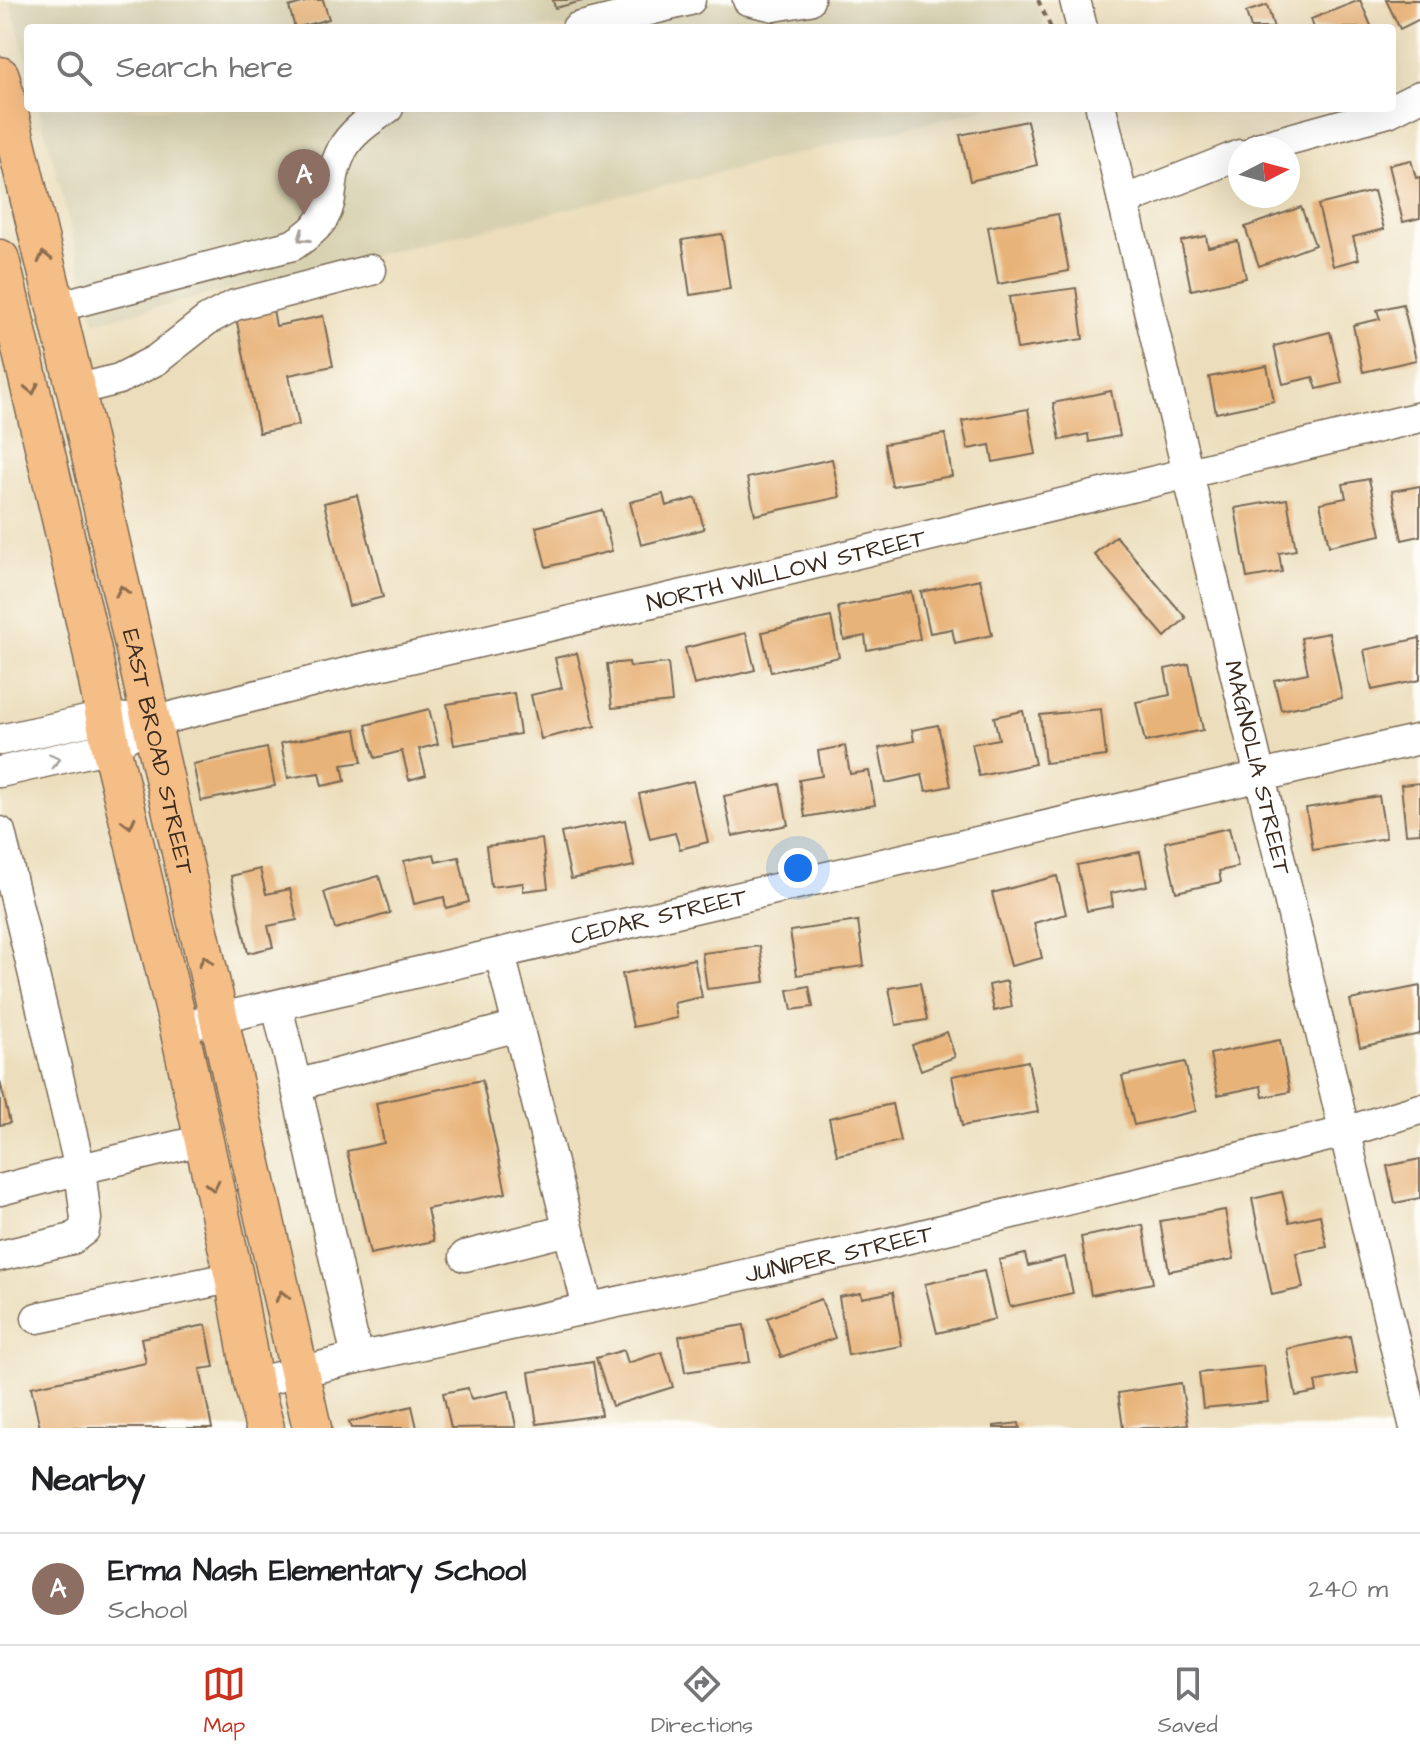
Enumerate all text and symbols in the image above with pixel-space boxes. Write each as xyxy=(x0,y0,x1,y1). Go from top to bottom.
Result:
search box xyxy=(24,24,1396,112)
icon: search xyxy=(52,46,96,90)
text: Search here xyxy=(116,47,293,89)
north arrow xyxy=(1228,136,1300,208)
pin: A xyxy=(278,149,330,215)
one-way arrow xyxy=(298,227,312,242)
one-way arrow xyxy=(36,250,53,264)
one-way arrow xyxy=(23,381,40,395)
street label: NORTH WILLOW STREET xyxy=(643,521,929,621)
one-way arrow xyxy=(114,585,131,599)
street label: EAST BROAD STREET xyxy=(113,626,202,878)
street label: MAGNOLIA STREET xyxy=(1215,657,1299,878)
one-way arrow xyxy=(48,752,62,769)
one-way arrow xyxy=(120,816,137,830)
your location xyxy=(778,848,818,888)
street label: CEDAR STREET xyxy=(568,880,750,954)
one-way arrow xyxy=(197,955,214,968)
one-way arrow xyxy=(204,1179,221,1193)
street label: JUNIPER STREET xyxy=(742,1217,937,1292)
one-way arrow xyxy=(274,1290,291,1304)
text: Nearby xyxy=(32,1456,146,1504)
text: Erma Nash Elementary School xyxy=(108,1550,526,1592)
text: A xyxy=(50,1571,66,1607)
text: 240 m xyxy=(1308,1571,1388,1607)
text: School xyxy=(108,1592,187,1628)
tab: Map xyxy=(202,1662,246,1741)
tab: Directions xyxy=(651,1662,753,1741)
tab: Saved xyxy=(1158,1662,1218,1741)

